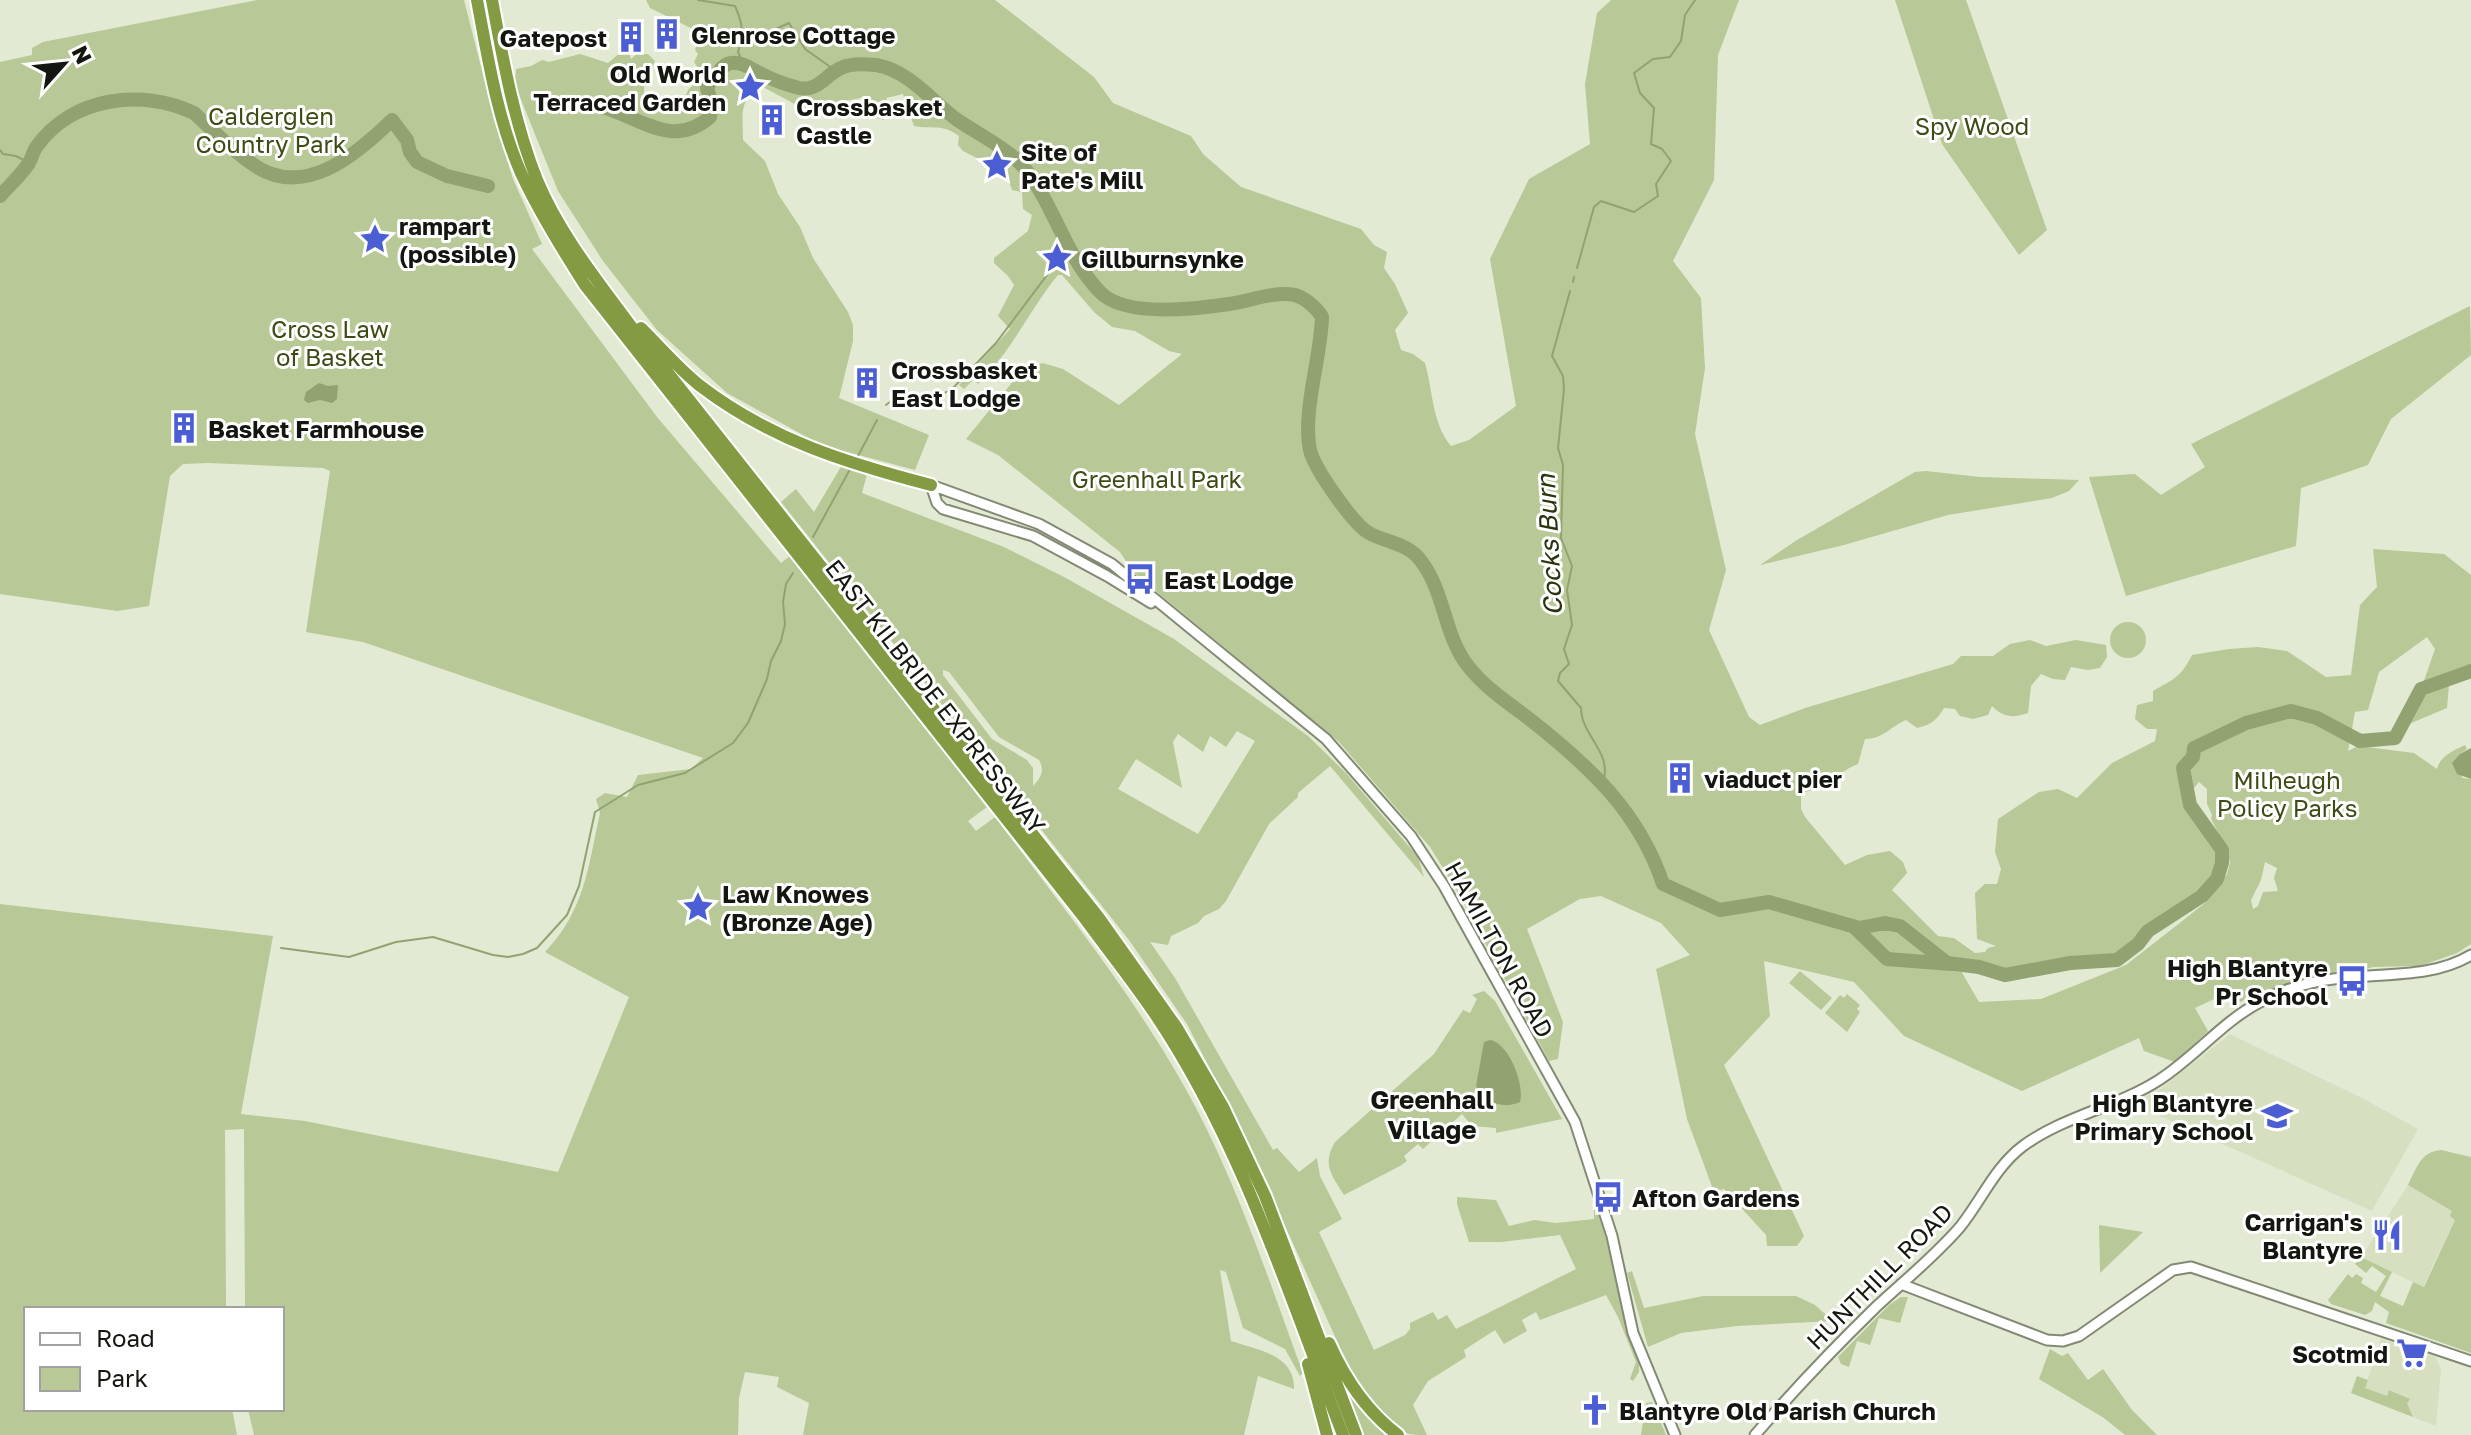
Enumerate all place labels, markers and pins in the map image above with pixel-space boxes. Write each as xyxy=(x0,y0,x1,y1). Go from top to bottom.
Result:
building icon: Glenrose Cottage xyxy=(650,17,684,51)
building icon: Gatepost xyxy=(614,20,648,54)
place label: Glenrose Cottage xyxy=(691,20,895,49)
place label: Gatepost xyxy=(500,23,607,52)
place label: Old World Terraced Garden xyxy=(533,59,726,116)
place icon: Old World Terraced Garden xyxy=(733,70,767,104)
place label: Crossbasket Castle xyxy=(796,92,943,149)
building icon: Crossbasket Castle xyxy=(755,103,789,137)
place label: Site of Pate's Mill xyxy=(1021,137,1143,194)
place icon: Site of Pate's Mill xyxy=(980,148,1014,182)
place label: rampart (possible) xyxy=(399,211,517,268)
place icon: rampart (possible) xyxy=(358,222,392,256)
place icon: Gillburnsynke xyxy=(1040,241,1074,275)
place label: Gillburnsynke xyxy=(1081,244,1244,273)
place label: Crossbasket East Lodge xyxy=(891,355,1038,412)
building icon: Crossbasket East Lodge xyxy=(850,366,884,400)
building icon: Basket Farmhouse xyxy=(167,411,201,445)
place label: Basket Farmhouse xyxy=(208,414,424,443)
bus stop icon: East Lodge xyxy=(1123,562,1157,596)
place label: East Lodge xyxy=(1164,565,1294,594)
building icon: viaduct pier xyxy=(1663,761,1697,795)
place label: viaduct pier xyxy=(1704,764,1842,793)
place label: Law Knowes (Bronze Age) xyxy=(722,879,873,936)
place icon: Law Knowes (Bronze Age) xyxy=(681,890,715,924)
place label: High Blantyre Pr School xyxy=(2167,953,2328,1010)
bus stop icon: High Blantyre Pr School xyxy=(2335,964,2369,998)
place label: High Blantyre Primary School xyxy=(2074,1088,2253,1145)
school or university icon: High Blantyre Primary School xyxy=(2260,1099,2294,1133)
bus stop icon: Afton Gardens xyxy=(1591,1180,1625,1214)
place label: Afton Gardens xyxy=(1632,1183,1800,1212)
place label: Carrigan's Blantyre xyxy=(2245,1207,2363,1264)
restaurant icon: Carrigan's Blantyre xyxy=(2370,1218,2404,1252)
supermarket icon: Scotmid xyxy=(2395,1336,2429,1370)
place label: Scotmid xyxy=(2292,1339,2388,1368)
church icon: Blantyre Old Parish Church xyxy=(1578,1393,1612,1427)
place label: Blantyre Old Parish Church xyxy=(1619,1396,1936,1425)

